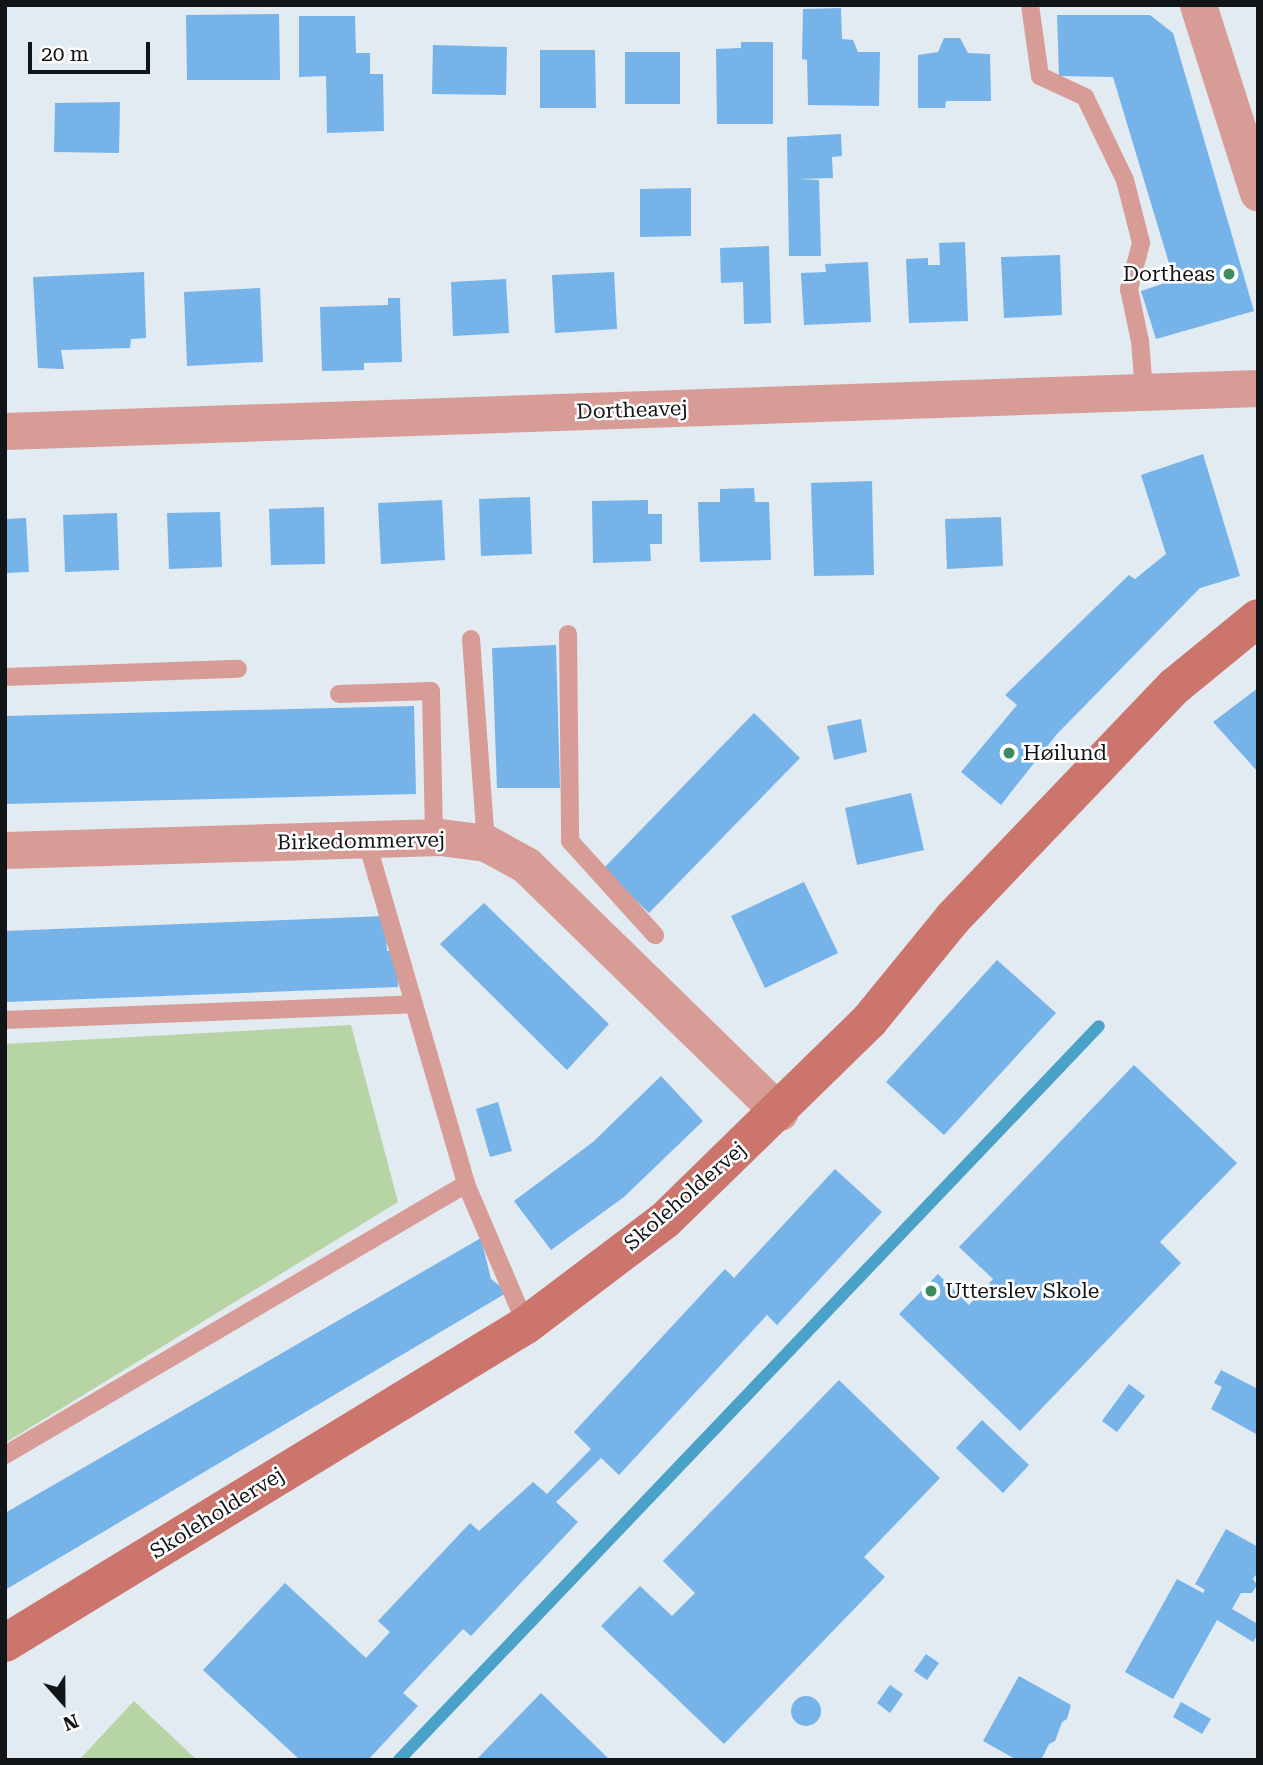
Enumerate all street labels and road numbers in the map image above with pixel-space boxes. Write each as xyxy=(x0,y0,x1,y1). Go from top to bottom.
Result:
street label: Dortheavej xyxy=(576,395,688,425)
street label: Birkedommervej xyxy=(277,827,445,855)
street label: Skoleholdervej xyxy=(619,1136,751,1256)
street label: Skoleholdervej xyxy=(145,1462,289,1564)

